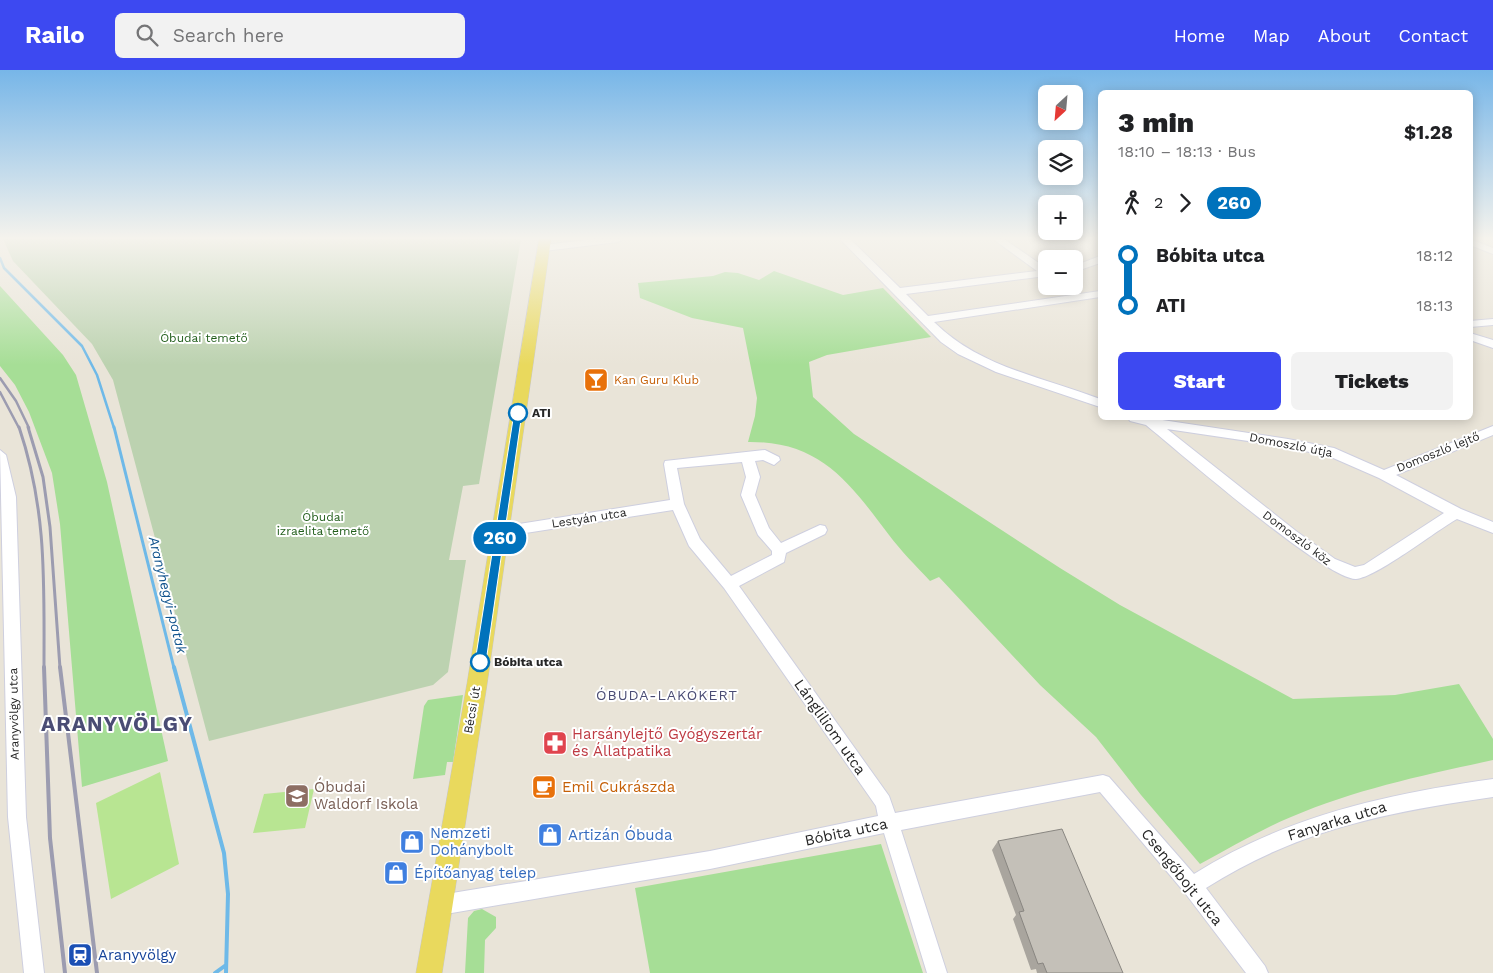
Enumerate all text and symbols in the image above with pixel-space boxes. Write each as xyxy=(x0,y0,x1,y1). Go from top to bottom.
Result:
search box xyxy=(115,13,465,58)
text: Railo xyxy=(25,21,85,49)
icon: search xyxy=(133,21,161,49)
text: Search here xyxy=(173,24,284,47)
text: Home xyxy=(1174,25,1225,46)
text: Map xyxy=(1253,25,1290,46)
text: About xyxy=(1318,25,1370,46)
text: Contact xyxy=(1398,25,1468,46)
north arrow xyxy=(1038,85,1082,130)
map controls xyxy=(1038,85,1083,295)
text: 3 min xyxy=(1118,106,1194,139)
text: $1.28 xyxy=(1404,121,1453,144)
button: layers xyxy=(1038,140,1083,185)
text: 18:10 – 18:13 · Bus xyxy=(1118,142,1256,161)
icon: walk xyxy=(1118,189,1146,217)
icon: forward xyxy=(1171,189,1199,217)
text: 260 xyxy=(1217,192,1251,213)
text: 2 xyxy=(1154,193,1163,212)
button: + xyxy=(1038,195,1083,240)
text: Bóbita utca xyxy=(1156,244,1264,267)
text: 18:12 xyxy=(1417,246,1453,265)
button: − xyxy=(1038,250,1083,295)
text: ATI xyxy=(1156,294,1186,317)
text: 18:13 xyxy=(1417,296,1453,315)
park label: Óbudai temető xyxy=(160,331,248,345)
button: Start xyxy=(1118,352,1281,410)
button: Tickets xyxy=(1291,352,1453,410)
bar icon: Kan Guru Klub xyxy=(583,367,609,393)
place label: Kan Guru Klub xyxy=(614,373,699,387)
marker: ATI xyxy=(508,403,528,423)
place label: ATI xyxy=(532,406,551,420)
street label: Domoszló lejtő xyxy=(1394,429,1482,475)
street label: Domoszló útja xyxy=(1248,430,1334,460)
street label: Lestyán utca xyxy=(551,505,628,531)
street label: Domoszló köz xyxy=(1260,508,1334,568)
park label: Óbudai izraelita temető xyxy=(277,510,369,538)
line badge: 260 xyxy=(471,522,529,554)
text: 260 xyxy=(483,527,517,548)
water label: Aranyhegyi-patak xyxy=(145,534,190,655)
marker: Bóbita utca xyxy=(470,652,490,672)
place label: Bóbita utca xyxy=(494,655,563,669)
street label: Aranyvölgy utca xyxy=(6,668,22,760)
street label: Lángliliom utca xyxy=(790,676,870,779)
street label: Bécsi út xyxy=(461,685,483,735)
district label: ÓBUDA-LAKÓKERT xyxy=(596,687,738,703)
district label: ARANYVÖLGY xyxy=(41,711,193,736)
place label: Harsánylejtő Gyógyszertár és Állatpatika xyxy=(572,725,762,760)
pharmacy icon: Harsánylejtő Gyógyszertár és Állatpatika xyxy=(542,730,568,756)
cafe icon: Emil Cukrászda xyxy=(531,774,557,800)
place label: Óbudai Waldorf Iskola xyxy=(314,777,419,813)
place label: Emil Cukrászda xyxy=(562,778,676,796)
school or university icon: Óbudai Waldorf Iskola xyxy=(284,783,310,809)
street label: Fanyarka utca xyxy=(1286,797,1389,845)
street label: Bóbita utca xyxy=(803,814,890,850)
shop icon: Artizán Óbuda xyxy=(537,822,563,848)
place label: Nemzeti Dohánybolt xyxy=(430,824,514,859)
place label: Artizán Óbuda xyxy=(568,825,673,844)
street label: Csengőbojt utca xyxy=(1137,825,1227,929)
shop icon: Nemzeti Dohánybolt xyxy=(399,829,425,855)
shop icon: Építőanyag telep xyxy=(383,860,409,886)
place label: Építőanyag telep xyxy=(414,864,536,882)
station icon: Aranyvölgy xyxy=(67,942,93,968)
place label: Aranyvölgy xyxy=(98,946,176,964)

